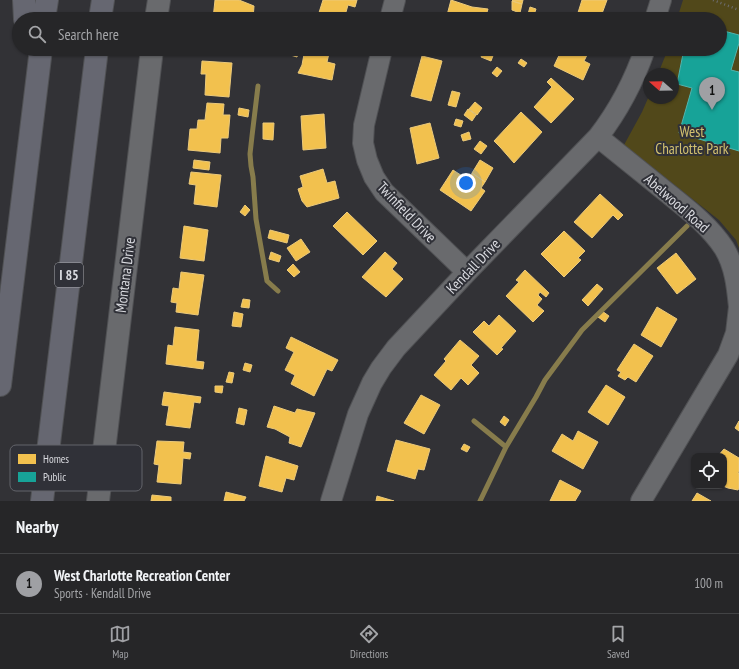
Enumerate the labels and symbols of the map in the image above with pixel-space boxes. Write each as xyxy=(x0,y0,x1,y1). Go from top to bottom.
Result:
north arrow xyxy=(643,68,679,104)
pin: 1 xyxy=(699,77,725,110)
park label: West Charlotte Park xyxy=(655,122,729,158)
street label: Abelwood Road xyxy=(640,170,714,236)
your location xyxy=(456,173,476,193)
street label: Twinfield Drive xyxy=(373,178,441,246)
street label: Kendall Drive xyxy=(442,234,504,298)
street label: Montana Drive xyxy=(111,236,139,314)
road number: I 85 xyxy=(55,263,83,287)
legend xyxy=(10,445,142,491)
text: Homes xyxy=(43,452,69,466)
text: Public xyxy=(43,470,66,484)

